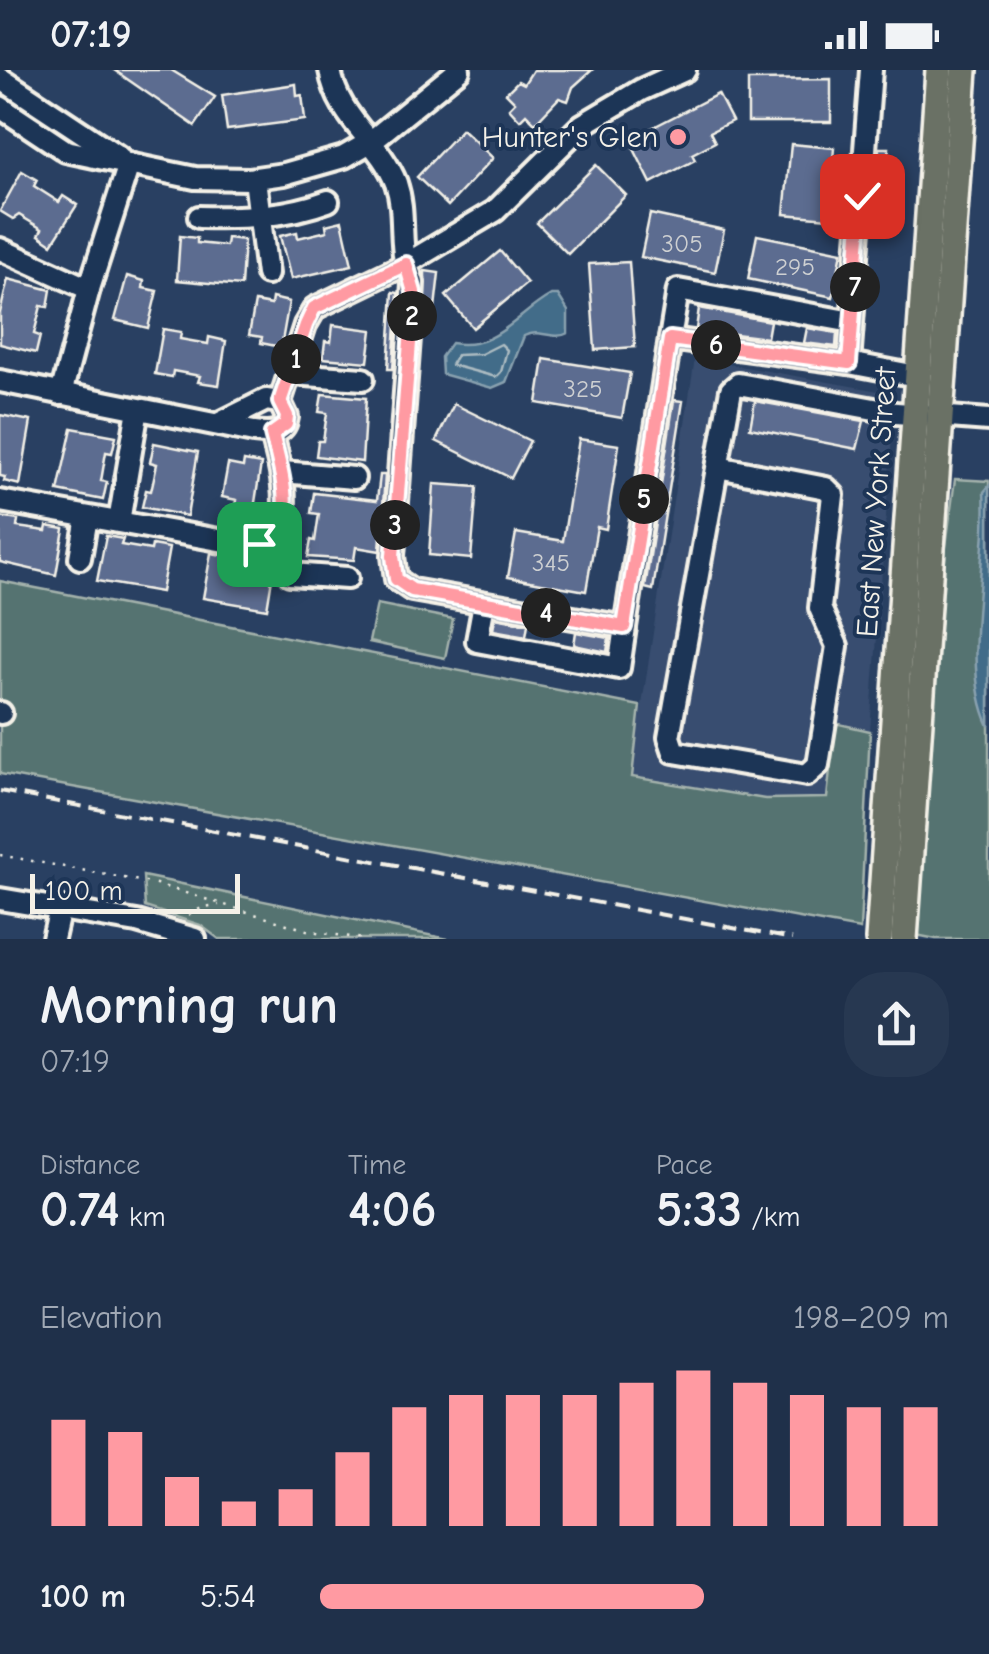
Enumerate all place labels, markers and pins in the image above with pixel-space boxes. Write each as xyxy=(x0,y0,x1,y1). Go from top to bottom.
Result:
place label: Hunter's Glen xyxy=(482,120,658,155)
marker: Hunter's Glen xyxy=(667,126,689,148)
pin xyxy=(820,154,905,239)
pin: 7 xyxy=(830,262,880,312)
pin: 2 xyxy=(387,291,437,341)
pin: 6 xyxy=(691,320,741,370)
pin: 1 xyxy=(271,334,321,384)
pin: 5 xyxy=(619,474,669,524)
pin: 3 xyxy=(370,500,420,550)
pin xyxy=(217,502,302,587)
pin: 4 xyxy=(521,588,571,638)

